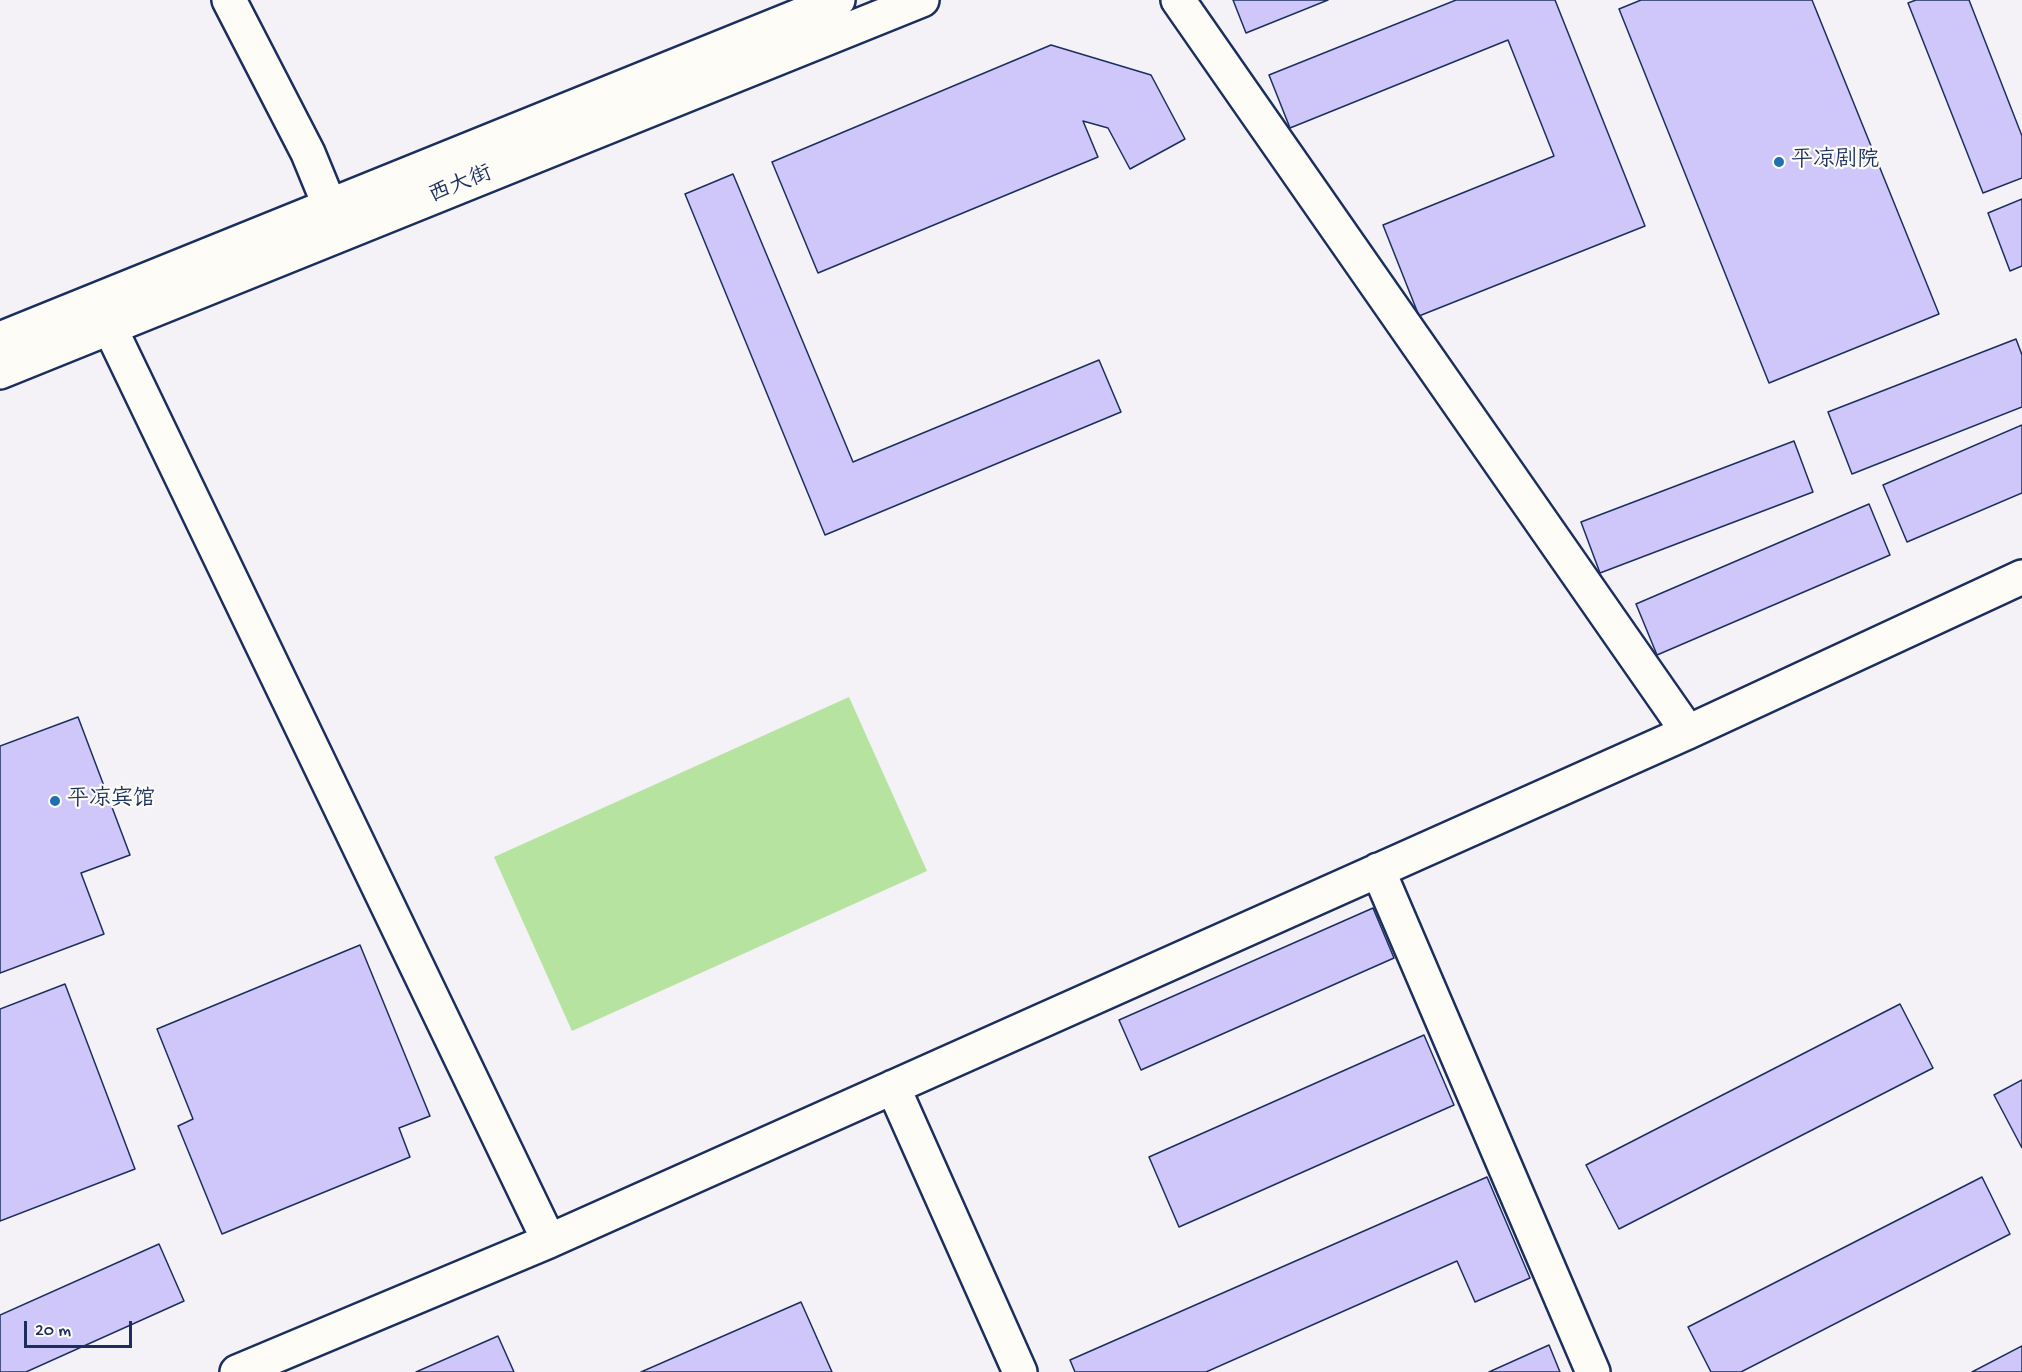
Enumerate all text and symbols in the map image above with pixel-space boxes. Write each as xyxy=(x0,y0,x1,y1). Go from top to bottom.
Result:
place label: 平凉剧院 xyxy=(1791,149,1879,175)
marker: 平凉剧院 xyxy=(1772,155,1786,169)
street label: 西大街 xyxy=(425,161,497,211)
place label: 平凉宾馆 xyxy=(67,788,155,814)
marker: 平凉宾馆 xyxy=(48,794,62,808)
scale bar xyxy=(27,1309,135,1347)
text: 20 m xyxy=(35,1321,71,1342)

